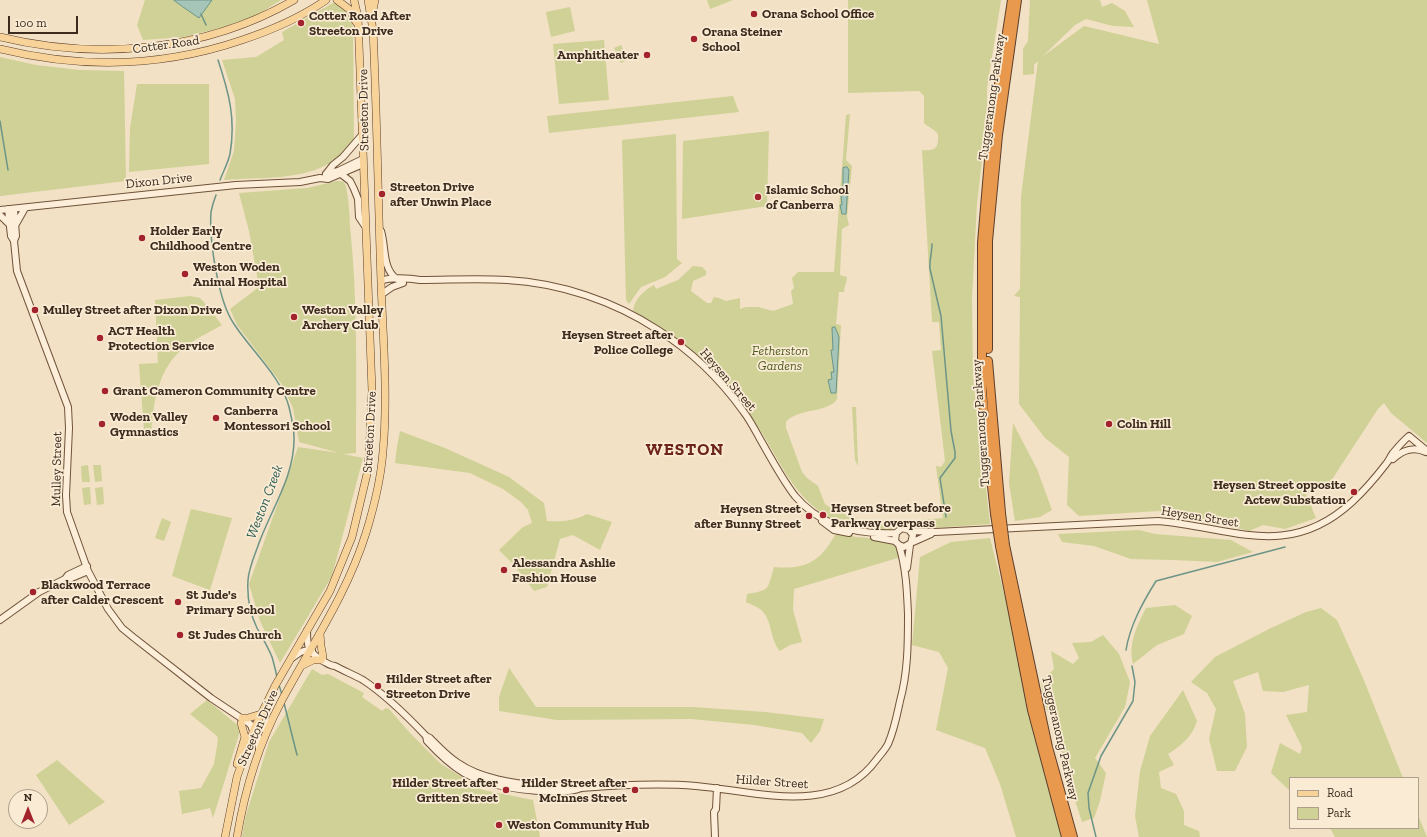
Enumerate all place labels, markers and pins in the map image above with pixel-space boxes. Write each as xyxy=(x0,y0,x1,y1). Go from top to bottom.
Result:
place label: Orana School Office xyxy=(762,6,874,22)
place label: Cotter Road After Streeton Drive xyxy=(309,8,411,39)
marker: Orana School Office xyxy=(749,9,759,19)
marker: Cotter Road After Streeton Drive xyxy=(296,18,306,28)
place label: Orana Steiner School xyxy=(702,24,783,55)
marker: Orana Steiner School xyxy=(689,34,699,44)
place label: Amphitheater xyxy=(557,47,639,63)
marker: Amphitheater xyxy=(642,50,652,60)
place label: Streeton Drive after Unwin Place xyxy=(390,179,491,210)
place label: Islamic School of Canberra xyxy=(766,182,849,213)
marker: Streeton Drive after Unwin Place xyxy=(377,189,387,199)
marker: Islamic School of Canberra xyxy=(753,192,763,202)
place label: Holder Early Childhood Centre xyxy=(150,223,251,254)
marker: Holder Early Childhood Centre xyxy=(137,233,147,243)
place label: Weston Woden Animal Hospital xyxy=(193,259,287,290)
marker: Weston Woden Animal Hospital xyxy=(180,269,190,279)
place label: Mulley Street after Dixon Drive xyxy=(43,302,222,318)
place label: Weston Valley Archery Club xyxy=(302,302,383,333)
marker: Mulley Street after Dixon Drive xyxy=(30,305,40,315)
marker: Weston Valley Archery Club xyxy=(289,312,299,322)
place label: ACT Health Protection Service xyxy=(108,323,214,354)
place label: Heysen Street after Police College xyxy=(562,327,673,358)
marker: ACT Health Protection Service xyxy=(95,333,105,343)
marker: Heysen Street after Police College xyxy=(676,337,686,347)
place label: Grant Cameron Community Centre xyxy=(113,383,316,399)
marker: Grant Cameron Community Centre xyxy=(100,386,110,396)
place label: Canberra Montessori School xyxy=(224,403,330,434)
place label: Woden Valley Gymnastics xyxy=(110,409,188,440)
marker: Canberra Montessori School xyxy=(211,413,221,423)
place label: Colin Hill xyxy=(1117,416,1171,432)
marker: Woden Valley Gymnastics xyxy=(97,419,107,429)
marker: Colin Hill xyxy=(1104,419,1114,429)
place label: Heysen Street opposite Actew Substation xyxy=(1213,477,1346,508)
marker: Heysen Street opposite Actew Substation xyxy=(1349,487,1359,497)
place label: Heysen Street before Parkway overpass xyxy=(831,500,951,531)
place label: Heysen Street after Bunny Street xyxy=(694,501,801,532)
marker: Heysen Street before Parkway overpass xyxy=(818,510,828,520)
marker: Heysen Street after Bunny Street xyxy=(804,511,814,521)
place label: Alessandra Ashlie Fashion House xyxy=(512,555,616,586)
marker: Alessandra Ashlie Fashion House xyxy=(499,565,509,575)
place label: Blackwood Terrace after Calder Crescent xyxy=(41,577,164,608)
marker: Blackwood Terrace after Calder Crescent xyxy=(28,587,38,597)
place label: St Jude's Primary School xyxy=(186,587,275,618)
marker: St Jude's Primary School xyxy=(173,597,183,607)
place label: St Judes Church xyxy=(188,627,282,643)
marker: St Judes Church xyxy=(175,630,185,640)
place label: Hilder Street after Streeton Drive xyxy=(386,671,492,702)
marker: Hilder Street after Streeton Drive xyxy=(373,681,383,691)
place label: Hilder Street after Gritten Street xyxy=(392,775,498,806)
place label: Hilder Street after McInnes Street xyxy=(521,775,627,806)
marker: Hilder Street after Gritten Street xyxy=(501,785,511,795)
marker: Hilder Street after McInnes Street xyxy=(630,785,640,795)
place label: Weston Community Hub xyxy=(507,817,649,833)
marker: Weston Community Hub xyxy=(494,820,504,830)

